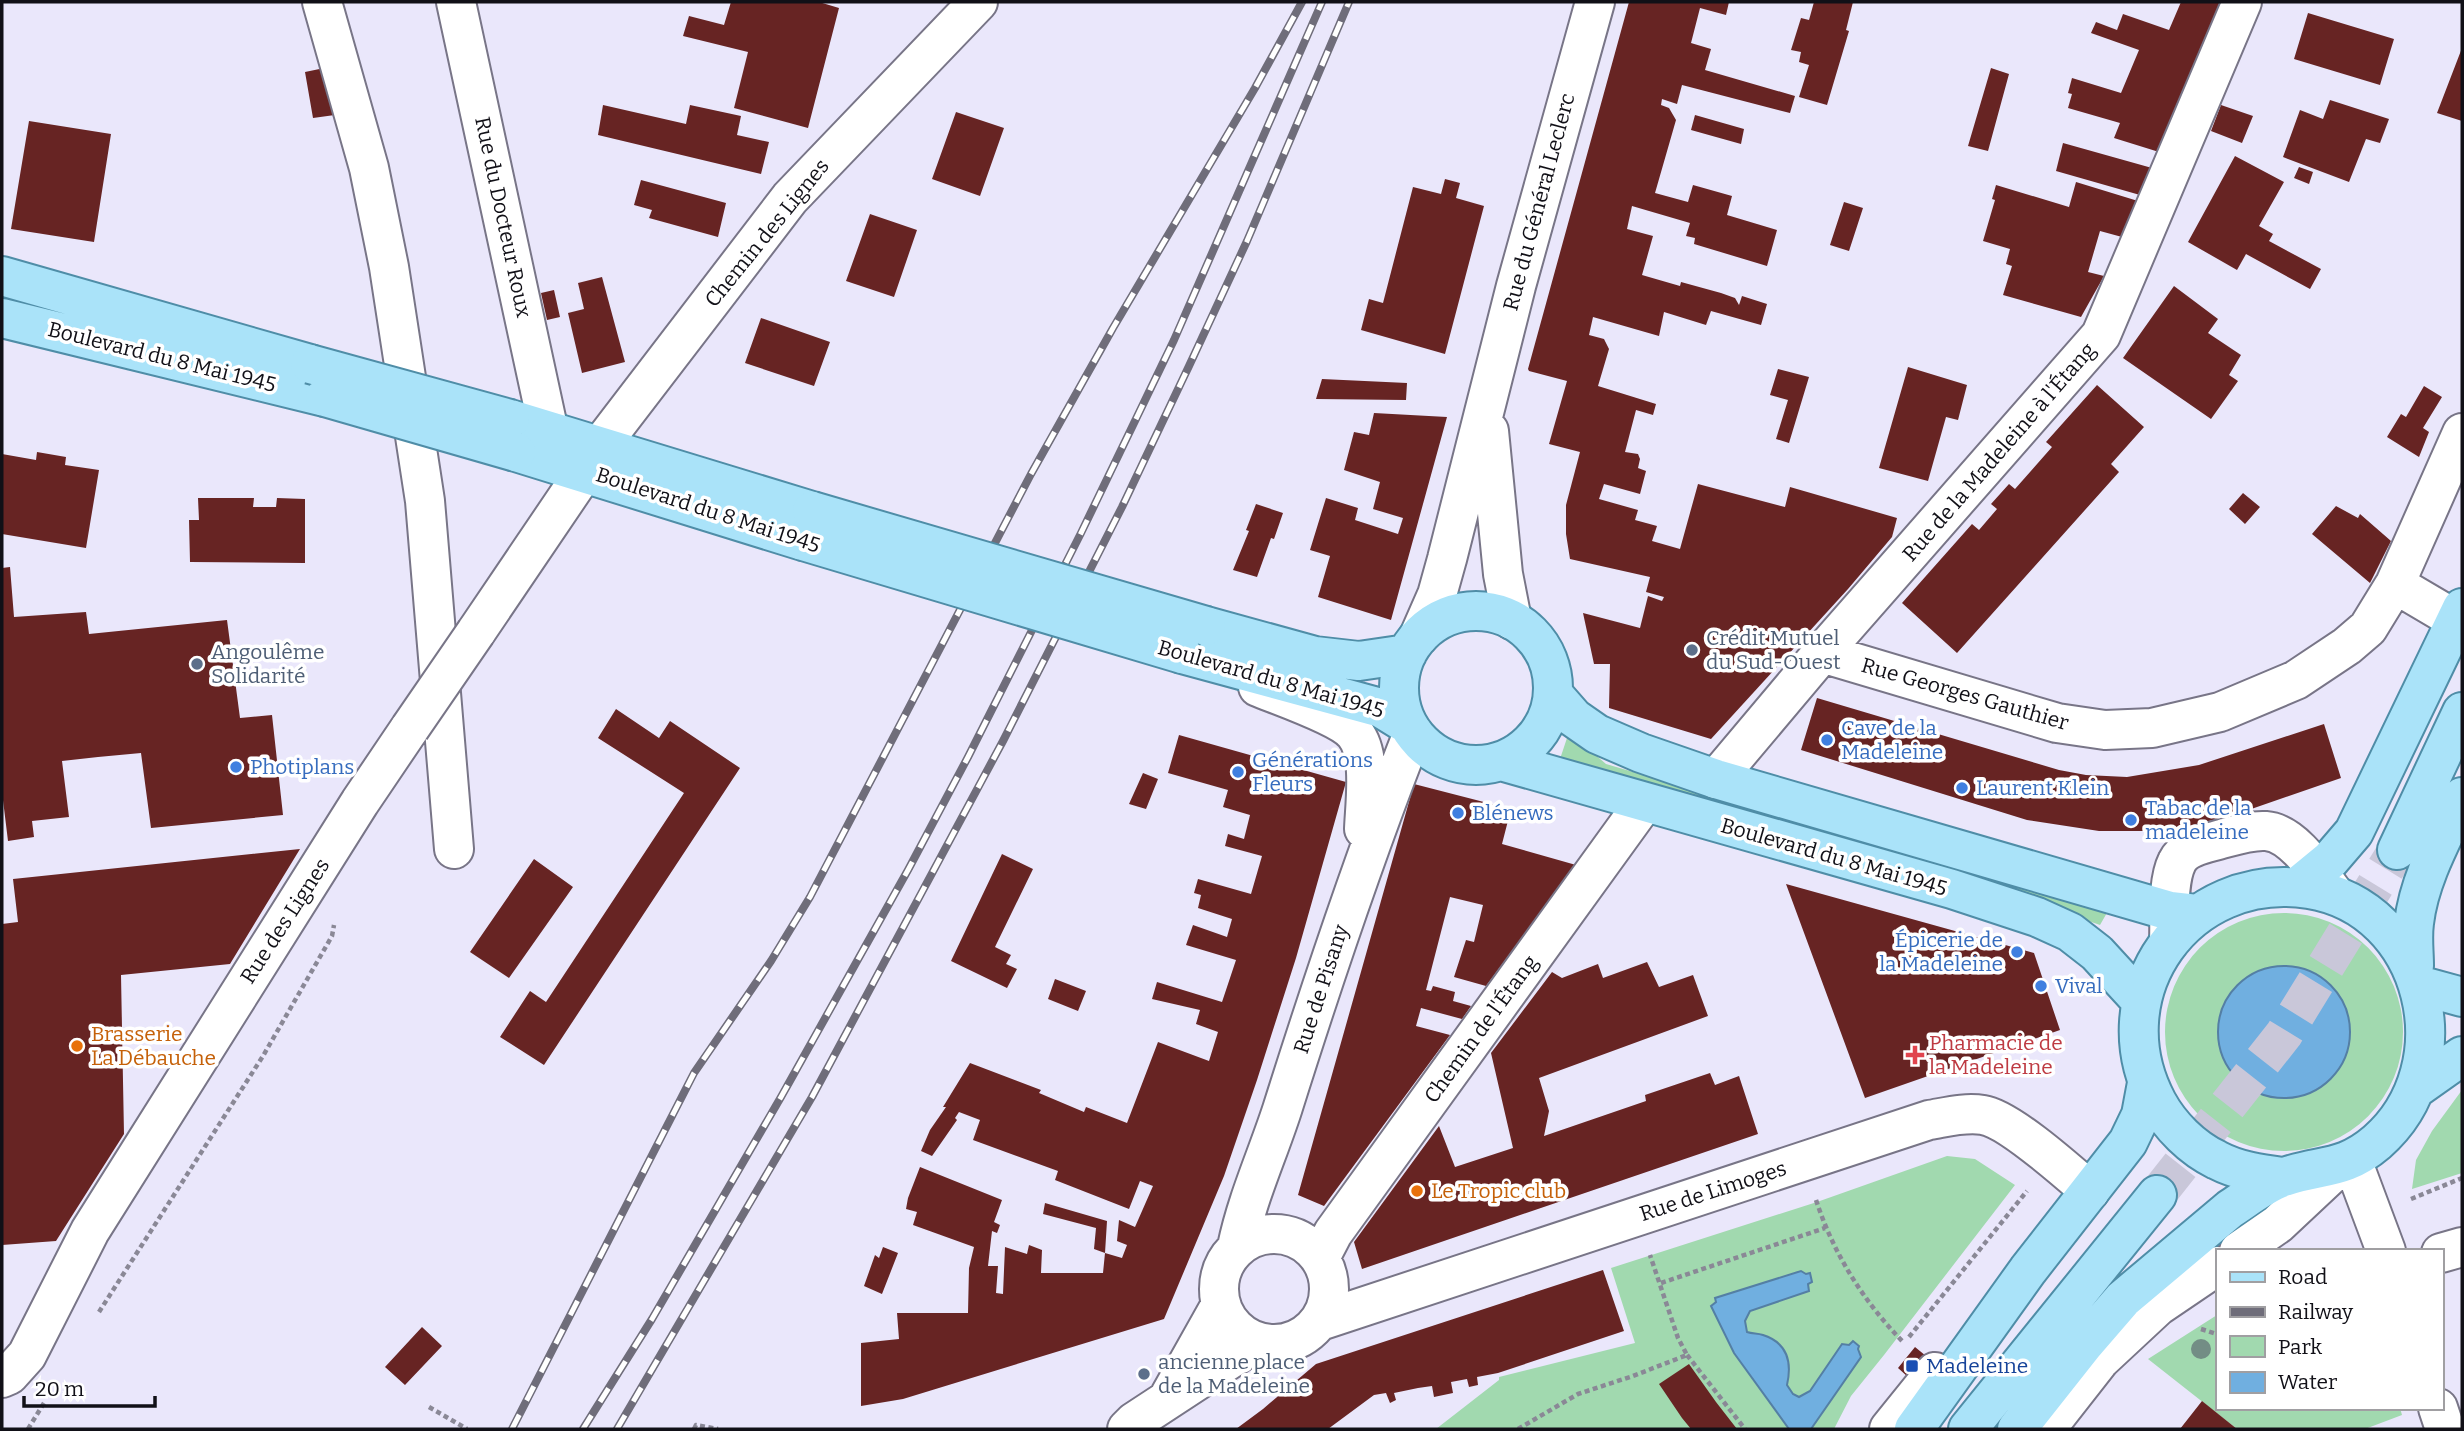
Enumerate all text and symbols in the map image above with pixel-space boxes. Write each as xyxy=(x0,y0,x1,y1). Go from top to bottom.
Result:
street label: Rue du Général Leclerc xyxy=(1497,90,1581,314)
street label: Rue du Docteur Roux xyxy=(469,114,537,320)
street label: Chemin des Lignes xyxy=(699,154,835,312)
street label: Boulevard du 8 Mai 1945 xyxy=(45,316,279,398)
street label: Rue de la Madeleine à l'Étang xyxy=(1897,337,2101,567)
street label: Boulevard du 8 Mai 1945 xyxy=(593,461,823,559)
place label: Crédit Mutuel du Sud-Ouest xyxy=(1706,625,1841,675)
street label: Boulevard du 8 Mai 1945 xyxy=(1155,634,1387,724)
place label: Angoulême Solidarité xyxy=(211,639,324,689)
marker: Crédit Mutuel du Sud-Ouest xyxy=(1684,642,1700,658)
street label: Rue Georges Gauthier xyxy=(1858,652,2072,736)
marker: Angoulême Solidarité xyxy=(189,656,205,672)
place label: Cave de la Madeleine xyxy=(1841,715,1943,765)
marker: Cave de la Madeleine xyxy=(1819,732,1835,748)
place label: Générations Fleurs xyxy=(1252,747,1373,797)
place label: Photiplans xyxy=(250,754,354,780)
marker: Photiplans xyxy=(228,759,244,775)
marker: Générations Fleurs xyxy=(1230,764,1246,780)
place label: Laurent Klein xyxy=(1976,775,2109,801)
marker: Laurent Klein xyxy=(1954,780,1970,796)
place label: Tabac de la madeleine xyxy=(2145,795,2252,845)
place label: Blénews xyxy=(1472,800,1554,826)
marker: Blénews xyxy=(1450,805,1466,821)
street label: Boulevard du 8 Mai 1945 xyxy=(1718,812,1950,902)
marker: Tabac de la madeleine xyxy=(2123,812,2139,828)
street label: Rue des Lignes xyxy=(235,853,335,989)
street label: Rue de Pisany xyxy=(1288,920,1354,1057)
place label: Épicerie de la Madeleine xyxy=(1879,927,2003,977)
marker: Épicerie de la Madeleine xyxy=(2009,944,2025,960)
street label: Chemin de l'Étang xyxy=(1419,950,1544,1108)
place label: Vival xyxy=(2055,973,2103,999)
marker: Vival xyxy=(2033,978,2049,994)
place label: Brasserie La Débauche xyxy=(91,1021,216,1071)
place label: Pharmacie de la Madeleine xyxy=(1929,1030,2063,1080)
marker: Brasserie La Débauche xyxy=(69,1038,85,1054)
marker: Pharmacie de la Madeleine xyxy=(1907,1047,1923,1063)
street label: Rue de Limoges xyxy=(1636,1155,1790,1227)
place label: Le Tropic club xyxy=(1431,1178,1566,1204)
marker: Le Tropic club xyxy=(1409,1183,1425,1199)
legend xyxy=(2216,1249,2443,1410)
text: Road xyxy=(2278,1264,2327,1290)
text: Railway xyxy=(2278,1299,2354,1325)
text: Park xyxy=(2278,1334,2322,1360)
place label: ancienne place de la Madeleine xyxy=(1158,1349,1310,1399)
place label: Madeleine xyxy=(1926,1353,2028,1379)
marker: Madeleine xyxy=(1904,1358,1920,1374)
scale bar xyxy=(24,1364,156,1408)
marker: ancienne place de la Madeleine xyxy=(1136,1366,1152,1382)
text: Water xyxy=(2278,1369,2337,1395)
text: 20 m xyxy=(35,1376,84,1402)

